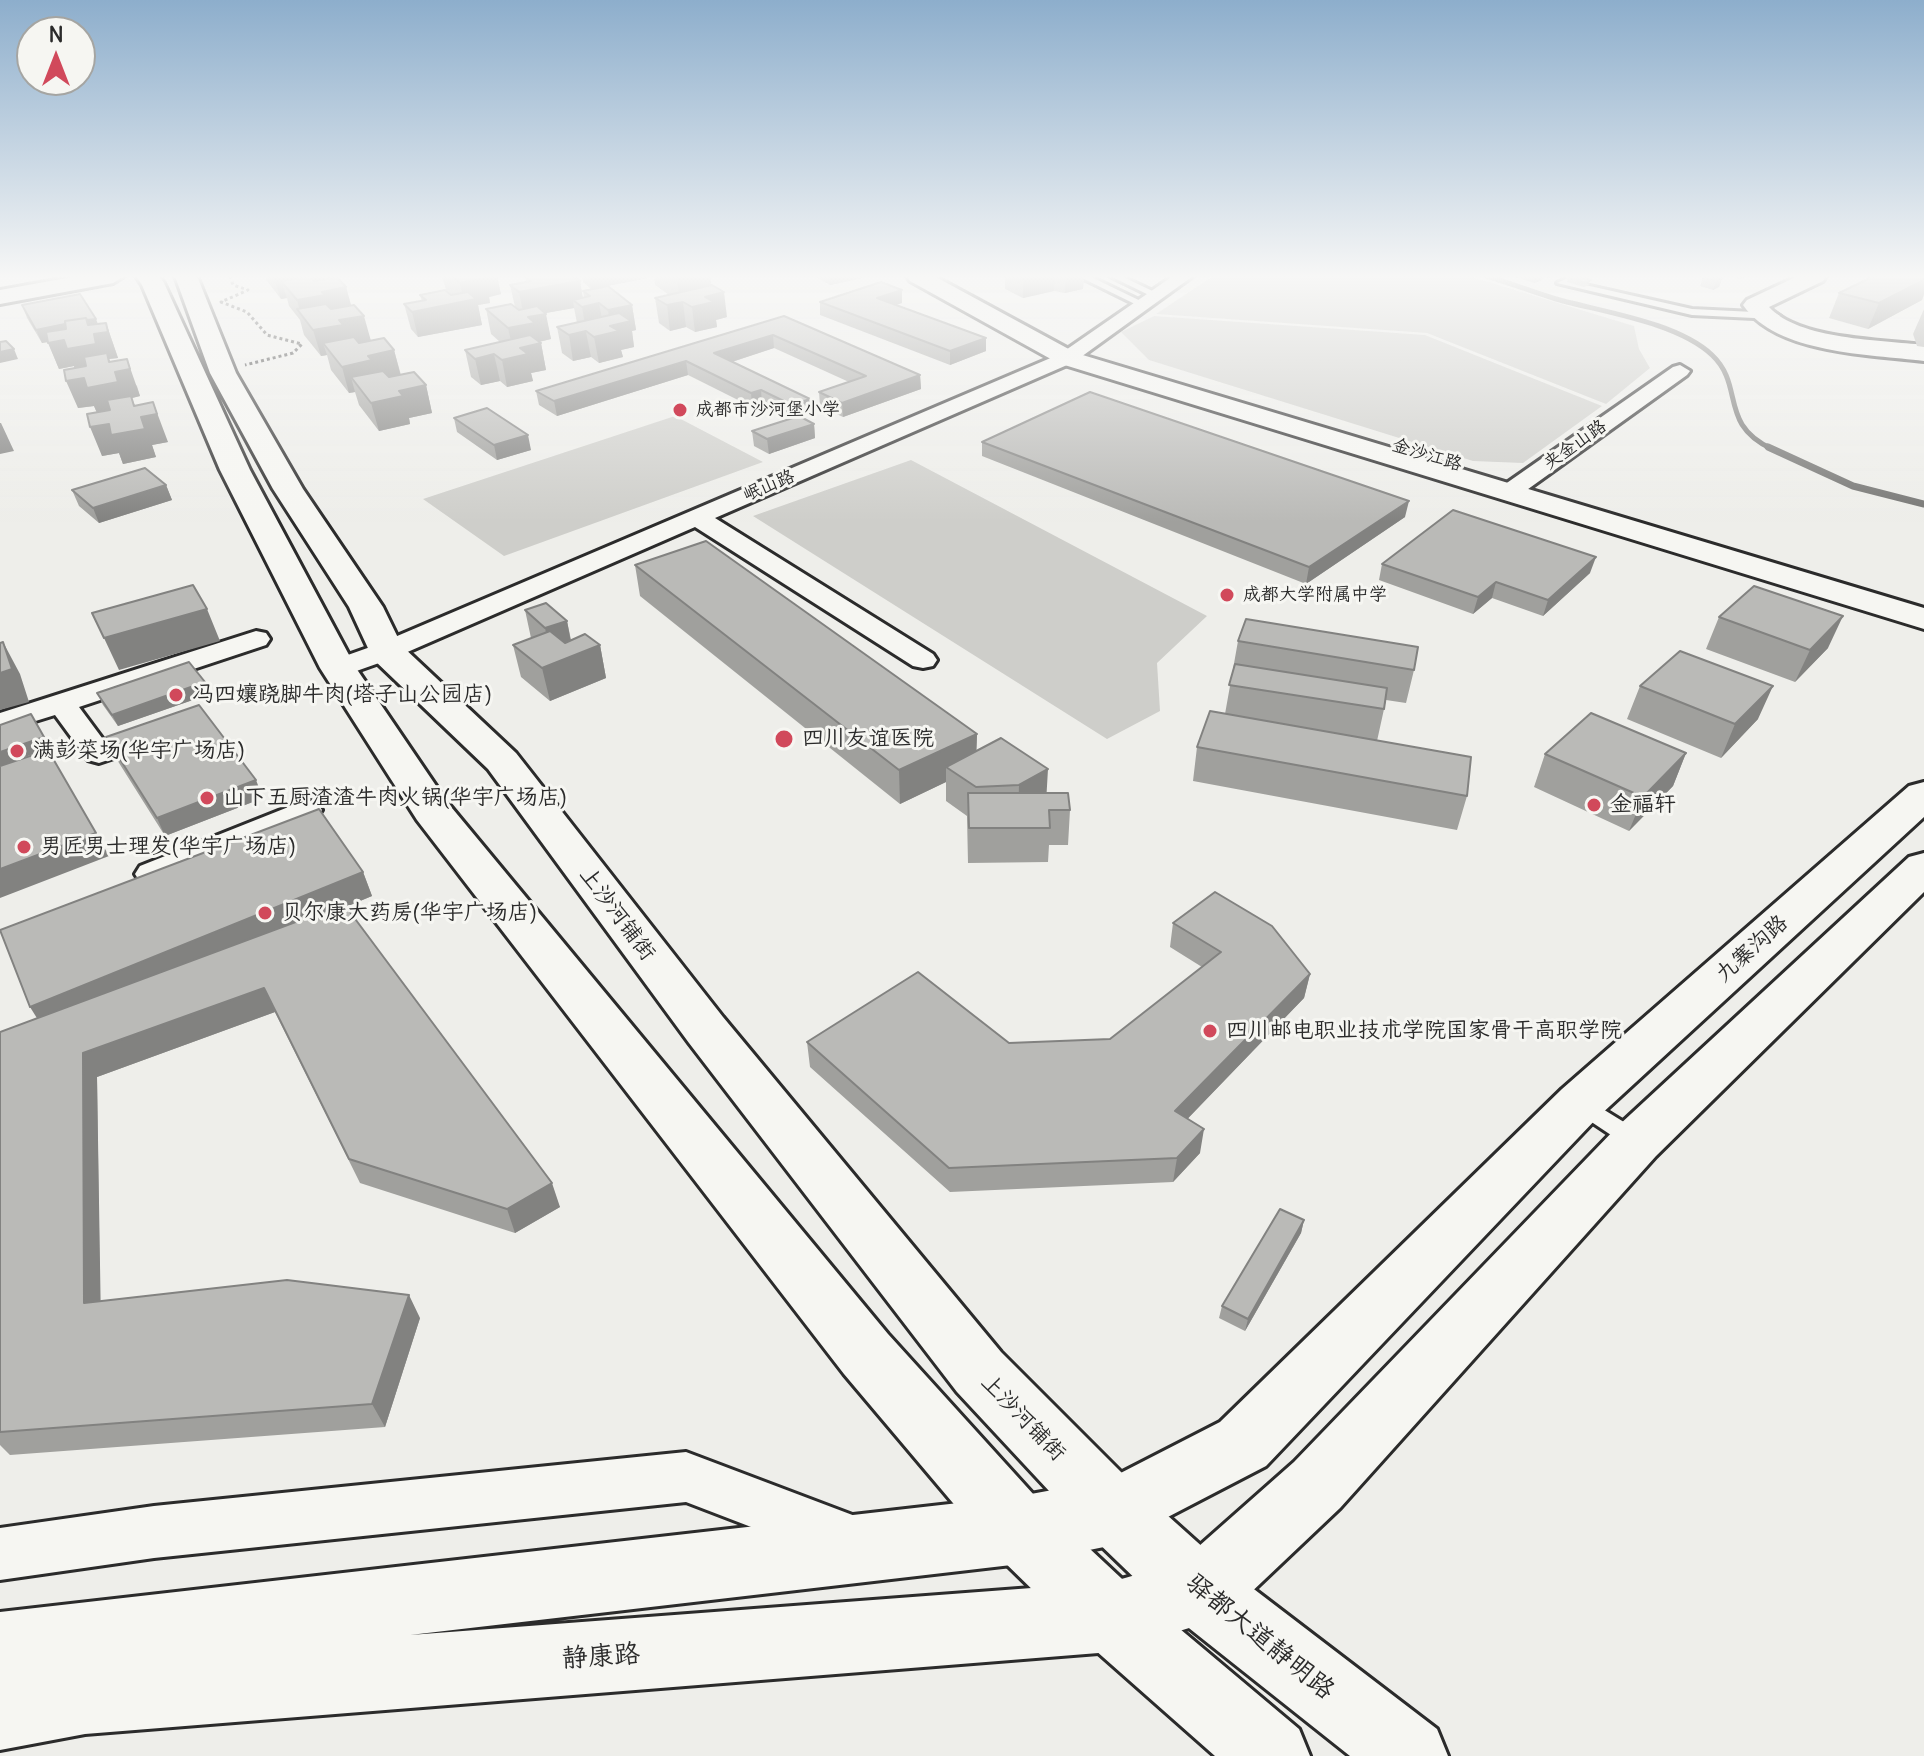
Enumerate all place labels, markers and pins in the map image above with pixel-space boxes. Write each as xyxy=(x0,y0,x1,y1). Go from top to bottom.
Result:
place label: 成都市沙河堡小学 xyxy=(696,399,840,421)
marker: 成都市沙河堡小学 xyxy=(671,401,689,419)
place label: 成都大学附属中学 xyxy=(1243,584,1387,606)
marker: 成都大学附属中学 xyxy=(1218,586,1236,604)
place label: 冯四孃跷脚牛肉(塔子山公园店) xyxy=(192,682,491,708)
marker: 冯四孃跷脚牛肉(塔子山公园店) xyxy=(167,686,185,704)
place label: 四川友谊医院 xyxy=(802,726,934,752)
marker: 四川友谊医院 xyxy=(773,728,795,750)
place label: 满彭菜场(华宇广场店) xyxy=(33,738,244,764)
marker: 满彭菜场(华宇广场店) xyxy=(8,742,26,760)
place label: 山下五厨渣渣牛肉火锅(华宇广场店) xyxy=(223,785,566,811)
marker: 山下五厨渣渣牛肉火锅(华宇广场店) xyxy=(198,789,216,807)
place label: 金福轩 xyxy=(1610,792,1676,818)
marker: 金福轩 xyxy=(1585,796,1603,814)
place label: 男匠男士理发(华宇广场店) xyxy=(40,834,295,860)
marker: 男匠男士理发(华宇广场店) xyxy=(15,838,33,856)
place label: 贝尔康大药房(华宇广场店) xyxy=(281,900,536,926)
marker: 贝尔康大药房(华宇广场店) xyxy=(256,904,274,922)
place label: 四川邮电职业技术学院国家骨干高职学院 xyxy=(1226,1018,1622,1044)
marker: 四川邮电职业技术学院国家骨干高职学院 xyxy=(1201,1022,1219,1040)

